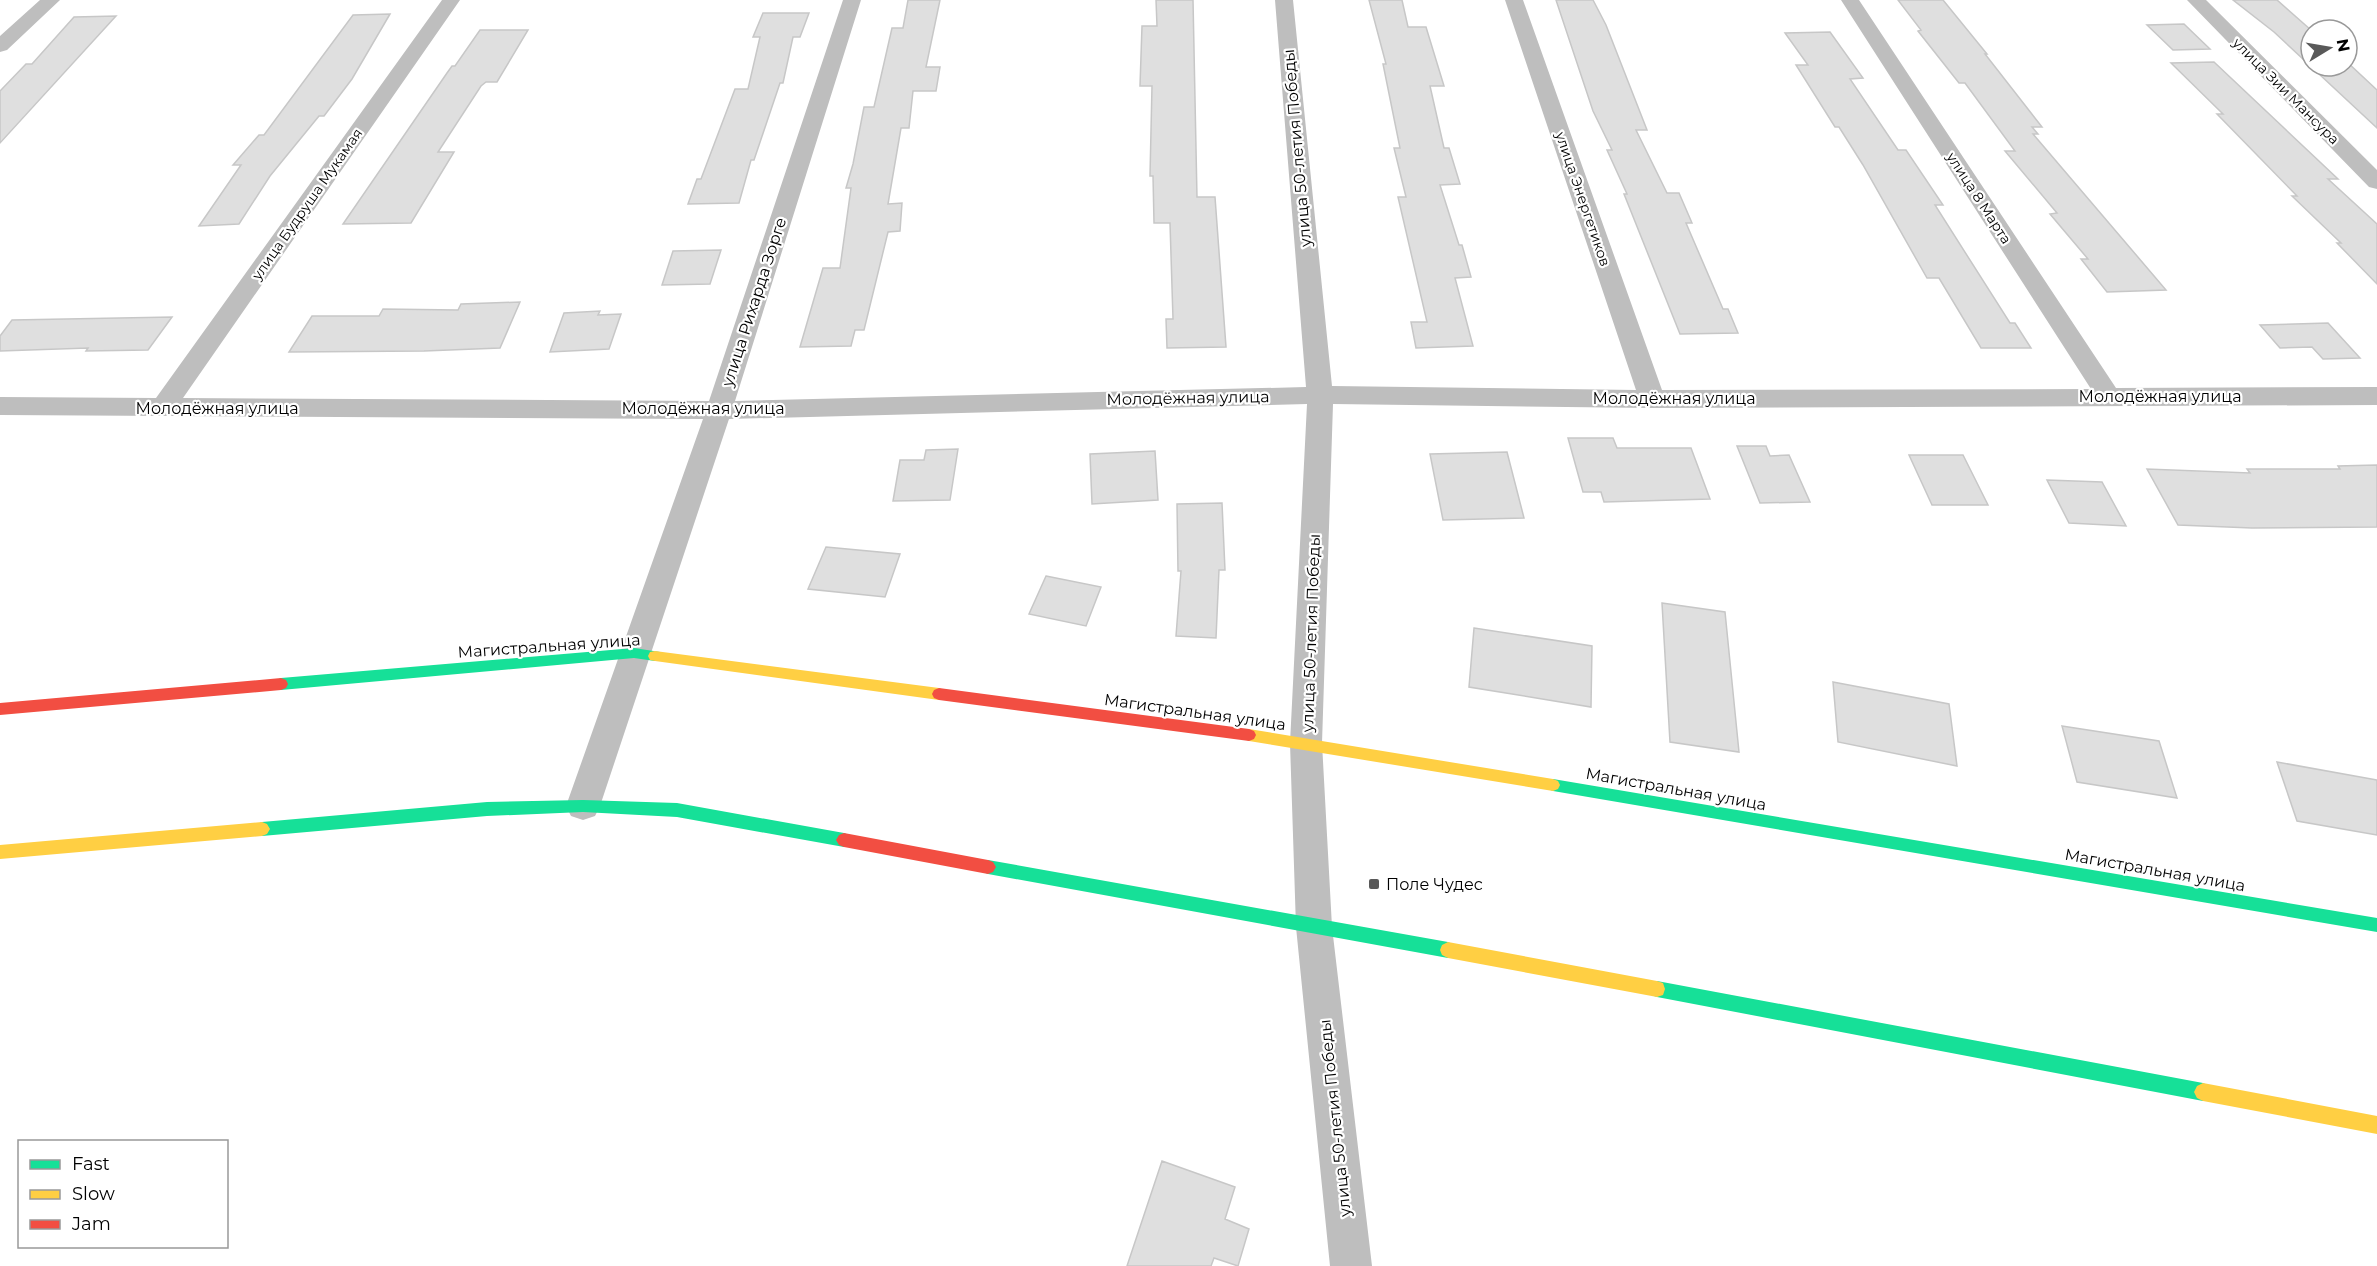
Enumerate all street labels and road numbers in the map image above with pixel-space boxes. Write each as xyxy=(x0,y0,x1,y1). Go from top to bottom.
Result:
street label: улица Зии Мансура xyxy=(2228,33,2343,148)
street label: улица 50-летия Победы xyxy=(1279,48,1315,249)
street label: улица Будруша Мукамая xyxy=(247,125,366,284)
street label: улица Энергетиков xyxy=(1551,128,1614,269)
street label: улица 8 Марта xyxy=(1942,148,2015,247)
street label: улица Рихарда Зорге xyxy=(717,215,790,390)
street label: Молодёжная улица xyxy=(1106,387,1270,409)
street label: Молодёжная улица xyxy=(2078,387,2242,406)
street label: Молодёжная улица xyxy=(1592,389,1756,408)
street label: Молодёжная улица xyxy=(135,399,299,418)
street label: Молодёжная улица xyxy=(621,399,785,418)
street label: улица 50-летия Победы xyxy=(1298,533,1324,734)
street label: Магистральная улица xyxy=(457,630,641,662)
street label: Магистральная улица xyxy=(1103,690,1287,734)
street label: Магистральная улица xyxy=(1584,764,1768,814)
street label: Магистральная улица xyxy=(2063,845,2247,895)
street label: улица 50-летия Победы xyxy=(1315,1018,1355,1219)

